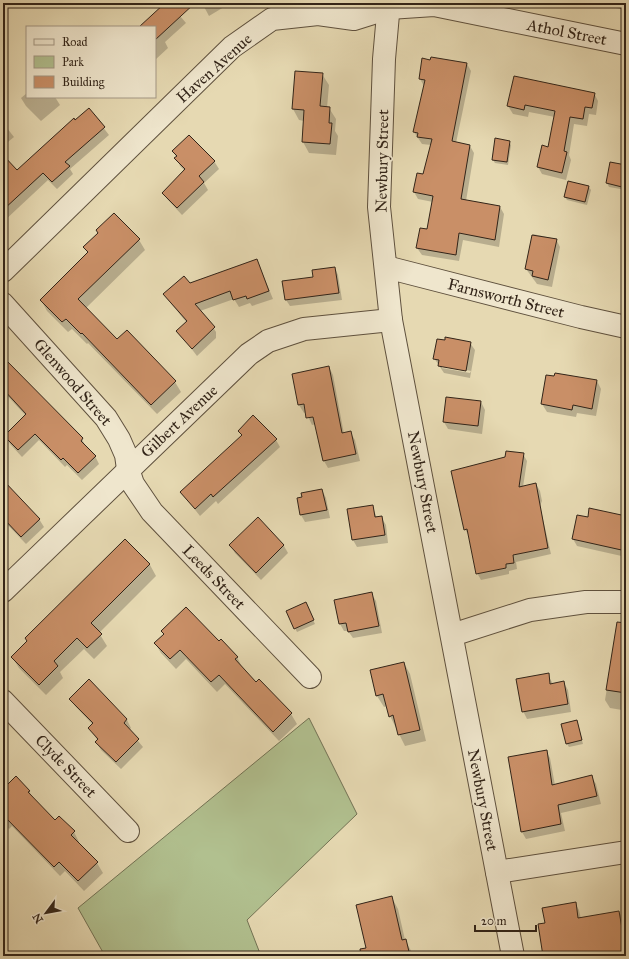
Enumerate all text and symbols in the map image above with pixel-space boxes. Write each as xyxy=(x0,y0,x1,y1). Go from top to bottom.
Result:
street label: Athol Street xyxy=(525,15,609,49)
legend xyxy=(26,26,156,98)
street label: Haven Avenue xyxy=(172,29,256,107)
text: Road xyxy=(62,35,88,49)
text: Park xyxy=(62,55,84,69)
text: Building xyxy=(62,75,105,90)
street label: Newbury Street xyxy=(372,109,392,213)
street label: Farnsworth Street xyxy=(446,274,567,322)
street label: Glenwood Street xyxy=(30,335,116,430)
street label: Gilbert Avenue xyxy=(137,380,222,461)
street label: Newbury Street xyxy=(404,429,442,535)
street label: Leeds Street xyxy=(179,541,250,613)
street label: Clyde Street xyxy=(31,731,101,802)
street label: Newbury Street xyxy=(464,747,502,853)
north arrow xyxy=(26,893,66,933)
scale bar xyxy=(475,907,536,933)
text: N xyxy=(30,910,46,925)
text: 20 m xyxy=(481,914,507,928)

